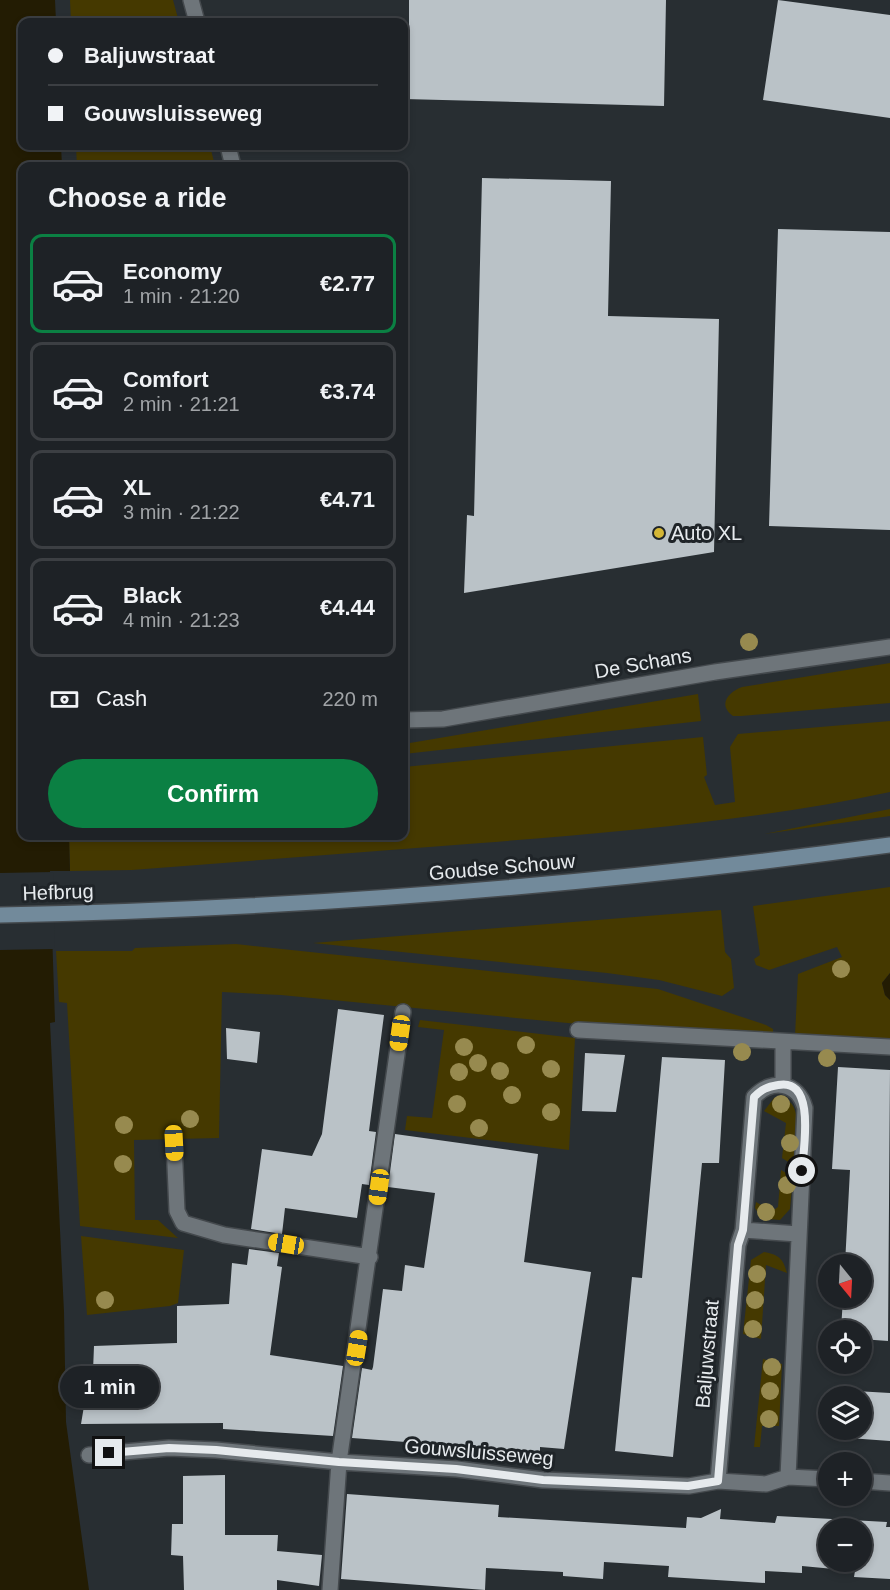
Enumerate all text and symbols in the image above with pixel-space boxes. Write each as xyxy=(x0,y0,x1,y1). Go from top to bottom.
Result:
text: Baljuwstraat xyxy=(84,43,215,68)
text: Gouwsluisseweg xyxy=(84,101,263,126)
text: Choose a ride xyxy=(48,183,227,213)
icon: car xyxy=(51,257,105,311)
text: Economy xyxy=(123,259,222,284)
text: €2.77 xyxy=(320,271,375,296)
text: 1 min · 21:20 xyxy=(123,285,240,307)
icon: car xyxy=(51,365,105,419)
text: Comfort xyxy=(123,367,209,392)
text: €3.74 xyxy=(320,379,375,404)
text: 2 min · 21:21 xyxy=(123,393,240,415)
icon: car xyxy=(51,473,105,527)
text: XL xyxy=(123,475,151,500)
text: €4.71 xyxy=(320,487,375,512)
text: 3 min · 21:22 xyxy=(123,501,240,523)
place label: Auto XL xyxy=(671,522,742,544)
marker: Auto XL xyxy=(652,526,666,540)
icon: car xyxy=(51,581,105,635)
text: Black xyxy=(123,583,182,608)
text: €4.44 xyxy=(320,595,375,620)
text: 4 min · 21:23 xyxy=(123,609,240,631)
street label: De Schans xyxy=(593,644,693,682)
icon: cash xyxy=(48,683,81,716)
text: Cash xyxy=(96,686,147,711)
text: 220 m xyxy=(322,688,378,710)
button: Confirm xyxy=(48,759,378,828)
street label: Goudse Schouw xyxy=(428,850,577,884)
street label: Hefbrug xyxy=(22,880,94,904)
car xyxy=(389,1014,411,1052)
car xyxy=(164,1125,184,1161)
route start xyxy=(788,1157,815,1184)
car xyxy=(368,1168,390,1206)
car xyxy=(267,1232,305,1256)
north arrow xyxy=(818,1254,872,1308)
map controls xyxy=(818,1254,872,1572)
street label: Baljuwstraat xyxy=(691,1298,723,1409)
button: locate xyxy=(818,1320,872,1374)
car xyxy=(345,1329,369,1367)
callout: 1 min xyxy=(60,1366,158,1408)
text: 1 min xyxy=(83,1376,136,1398)
button: layers xyxy=(818,1386,872,1440)
street label: Gouwsluisseweg xyxy=(403,1435,555,1469)
route end xyxy=(95,1439,122,1466)
button: + xyxy=(818,1452,872,1506)
button: − xyxy=(818,1518,872,1572)

